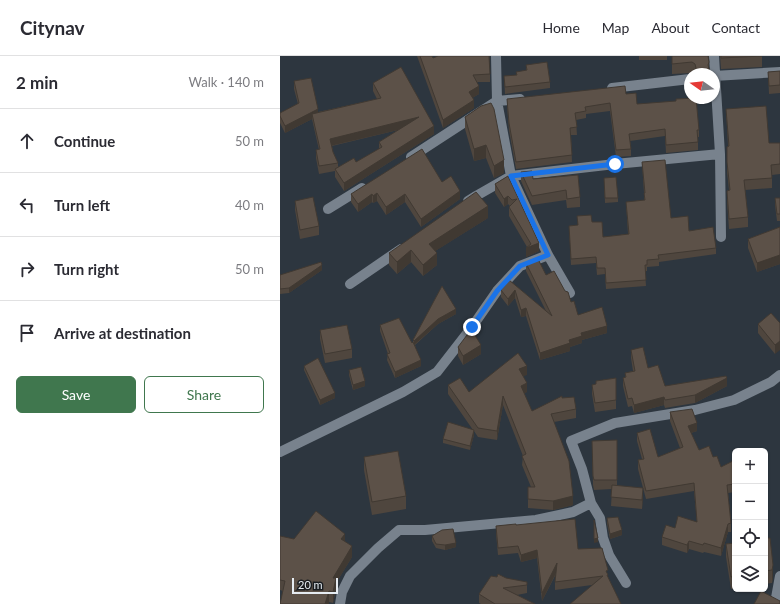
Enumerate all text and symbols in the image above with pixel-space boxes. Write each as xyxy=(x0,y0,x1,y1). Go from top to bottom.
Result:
text: Citynav xyxy=(20,16,85,39)
text: Home xyxy=(542,19,580,36)
text: Map xyxy=(602,19,629,36)
text: About xyxy=(651,19,689,36)
text: Contact xyxy=(711,19,760,36)
north arrow xyxy=(684,68,720,104)
text: 2 min xyxy=(16,72,58,93)
text: Walk · 140 m xyxy=(188,74,264,90)
icon: ahead xyxy=(16,130,38,152)
text: Continue xyxy=(54,132,115,150)
text: 50 m xyxy=(235,133,264,149)
route start xyxy=(606,155,624,173)
icon: left xyxy=(16,194,38,216)
text: Turn left xyxy=(54,196,110,214)
text: 40 m xyxy=(235,197,264,213)
icon: right xyxy=(16,258,38,280)
text: Turn right xyxy=(54,260,119,278)
text: 50 m xyxy=(235,261,264,277)
route end xyxy=(463,318,481,336)
icon: arrive xyxy=(16,322,38,344)
text: Arrive at destination xyxy=(54,324,191,342)
button: Save xyxy=(16,376,136,413)
button: Share xyxy=(144,376,264,413)
map controls xyxy=(732,448,768,592)
button: + xyxy=(732,448,768,484)
button: − xyxy=(732,484,768,520)
button: locate xyxy=(732,520,768,556)
button: layers xyxy=(732,556,768,592)
scale bar xyxy=(292,576,338,595)
text: 20 m xyxy=(298,578,323,591)

